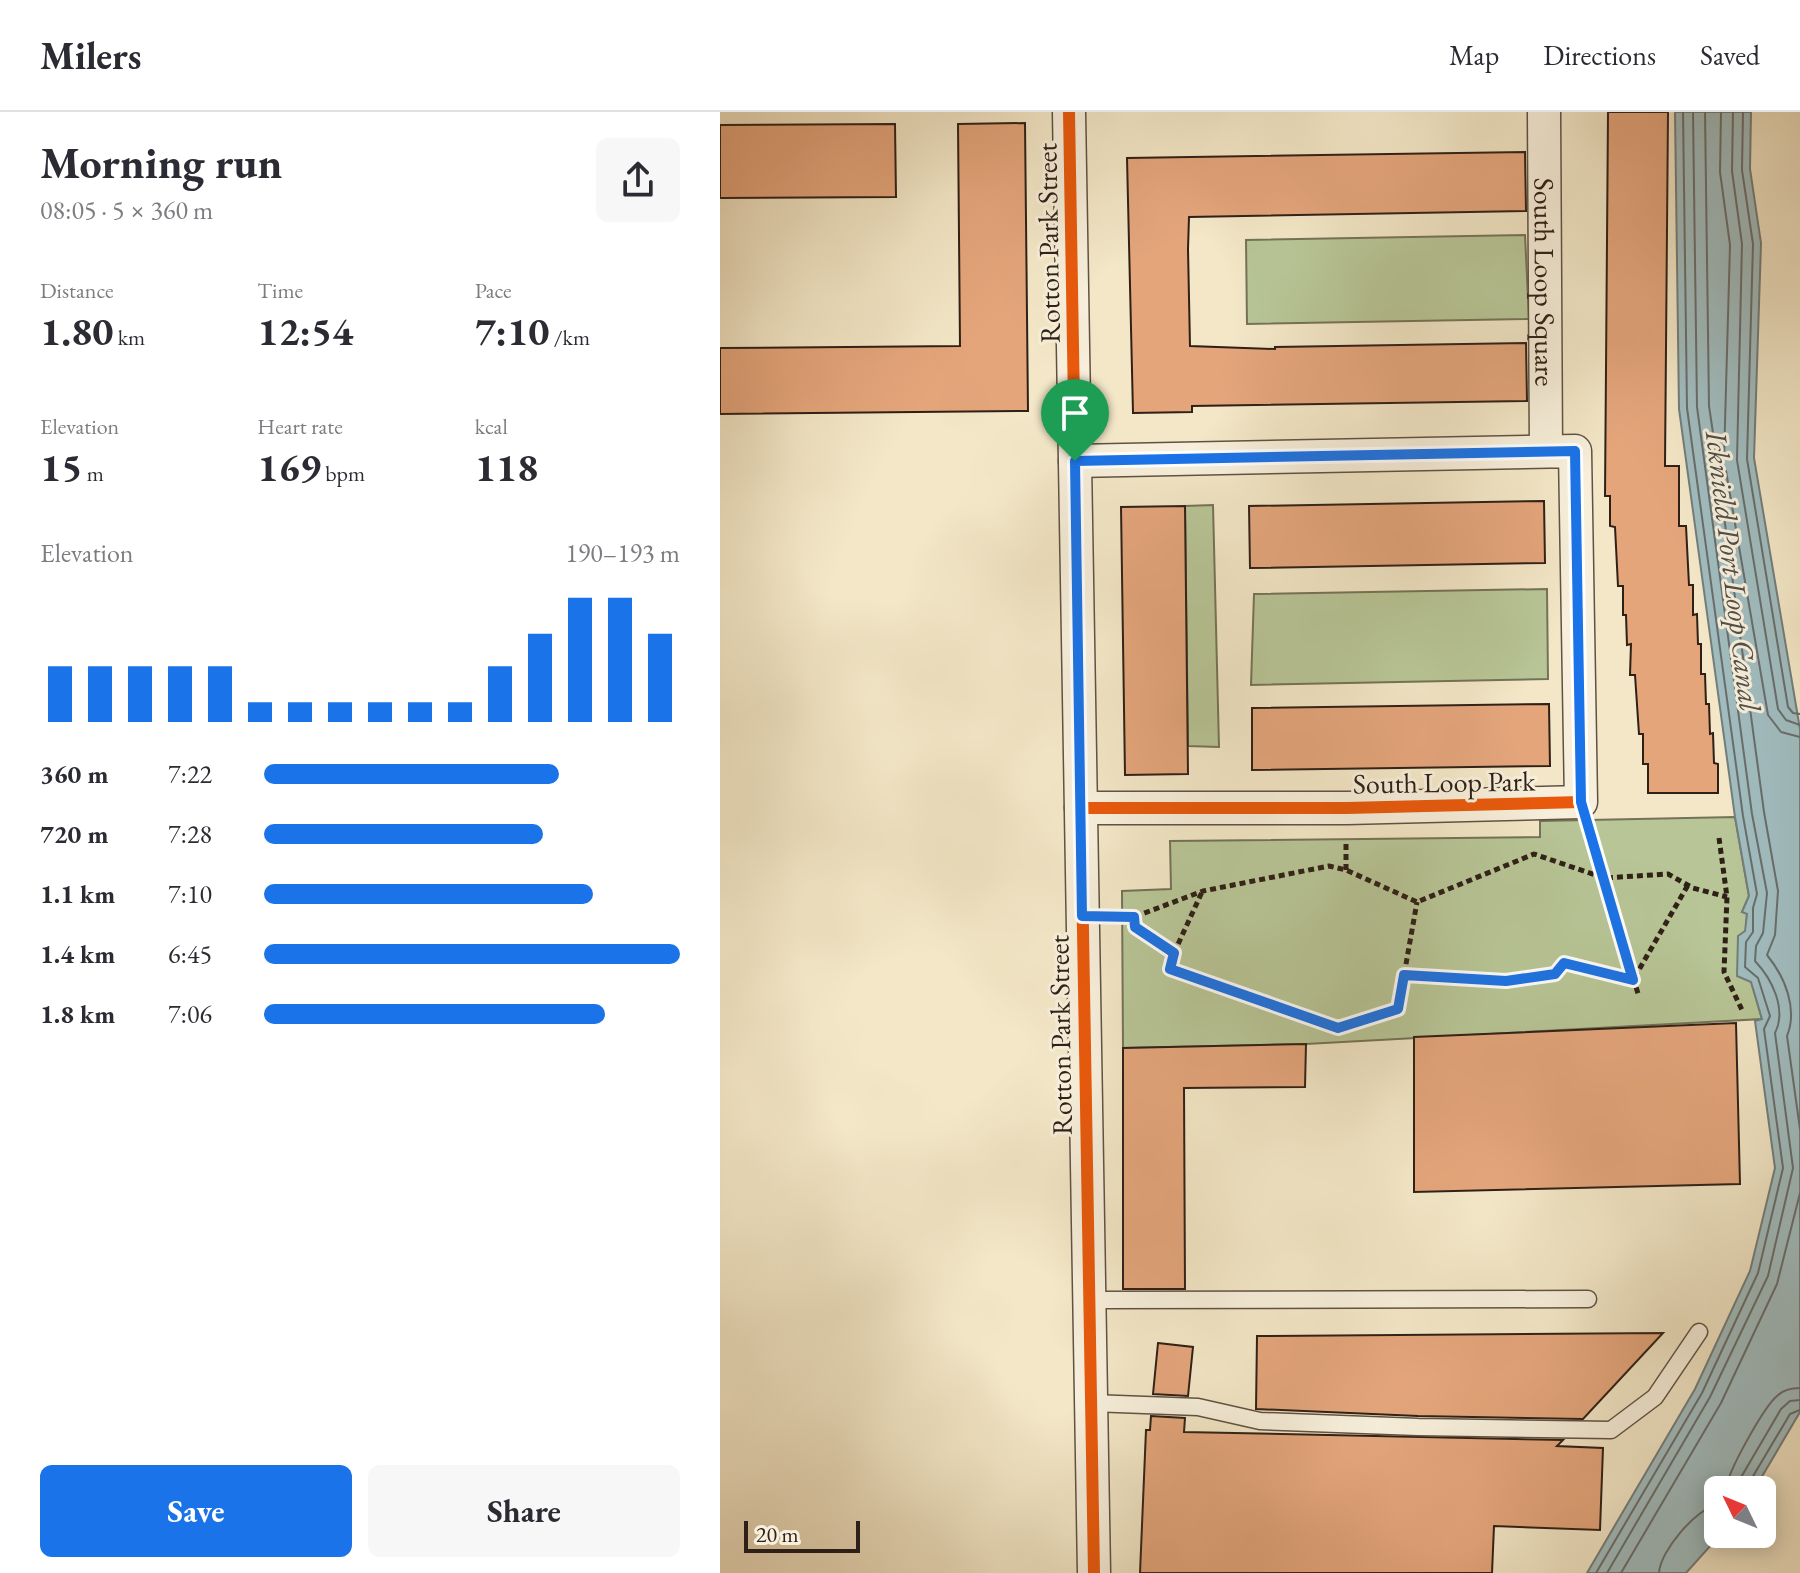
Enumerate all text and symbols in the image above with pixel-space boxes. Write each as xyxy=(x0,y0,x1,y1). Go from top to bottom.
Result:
text: Milers xyxy=(40,31,142,80)
text: Map xyxy=(1449,37,1499,73)
text: Directions xyxy=(1543,37,1656,73)
text: Saved xyxy=(1700,37,1760,73)
text: Morning run xyxy=(40,134,282,191)
button: share xyxy=(596,138,680,222)
street label: Rotton Park Street xyxy=(1028,142,1068,344)
street label: South Loop Square xyxy=(1526,178,1564,387)
text: 08:05 · 5 × 360 m xyxy=(40,193,213,227)
text: Distance xyxy=(40,276,113,305)
text: Time xyxy=(257,276,303,305)
text: Pace xyxy=(475,276,512,305)
text: 1.80 xyxy=(40,305,113,357)
text: 12:54 xyxy=(257,305,353,357)
text: 7:10 xyxy=(475,305,549,357)
text: km xyxy=(113,323,145,352)
text: /km xyxy=(549,323,590,352)
pin xyxy=(1041,379,1109,461)
icon: arrive xyxy=(1053,391,1097,435)
text: Elevation xyxy=(40,412,119,441)
text: Heart rate xyxy=(257,412,343,441)
text: kcal xyxy=(475,412,508,441)
water label: Icknield Port Loop Canal xyxy=(1697,427,1770,715)
text: 15 xyxy=(40,441,82,493)
text: 169 xyxy=(257,441,321,493)
text: 118 xyxy=(475,441,538,493)
text: m xyxy=(82,459,104,488)
text: bpm xyxy=(321,459,365,488)
text: Elevation xyxy=(40,536,134,570)
text: 190–193 m xyxy=(565,536,680,570)
text: 360 m xyxy=(40,757,108,791)
text: 7:22 xyxy=(168,757,212,791)
street label: South Loop Park xyxy=(1353,762,1536,802)
text: 720 m xyxy=(40,817,108,851)
text: 7:28 xyxy=(168,817,212,851)
text: 1.1 km xyxy=(40,877,115,911)
text: 7:10 xyxy=(168,877,212,911)
street label: Rotton Park Street xyxy=(1040,934,1080,1136)
text: 1.4 km xyxy=(40,937,115,971)
text: 6:45 xyxy=(168,937,212,971)
text: 1.8 km xyxy=(40,997,115,1031)
text: 7:06 xyxy=(168,997,212,1031)
button: Save xyxy=(40,1465,352,1557)
button: Share xyxy=(368,1465,680,1557)
north arrow xyxy=(1704,1476,1776,1548)
map controls xyxy=(1704,1476,1776,1548)
scale bar xyxy=(744,1517,860,1553)
text: 20 m xyxy=(756,1520,799,1549)

